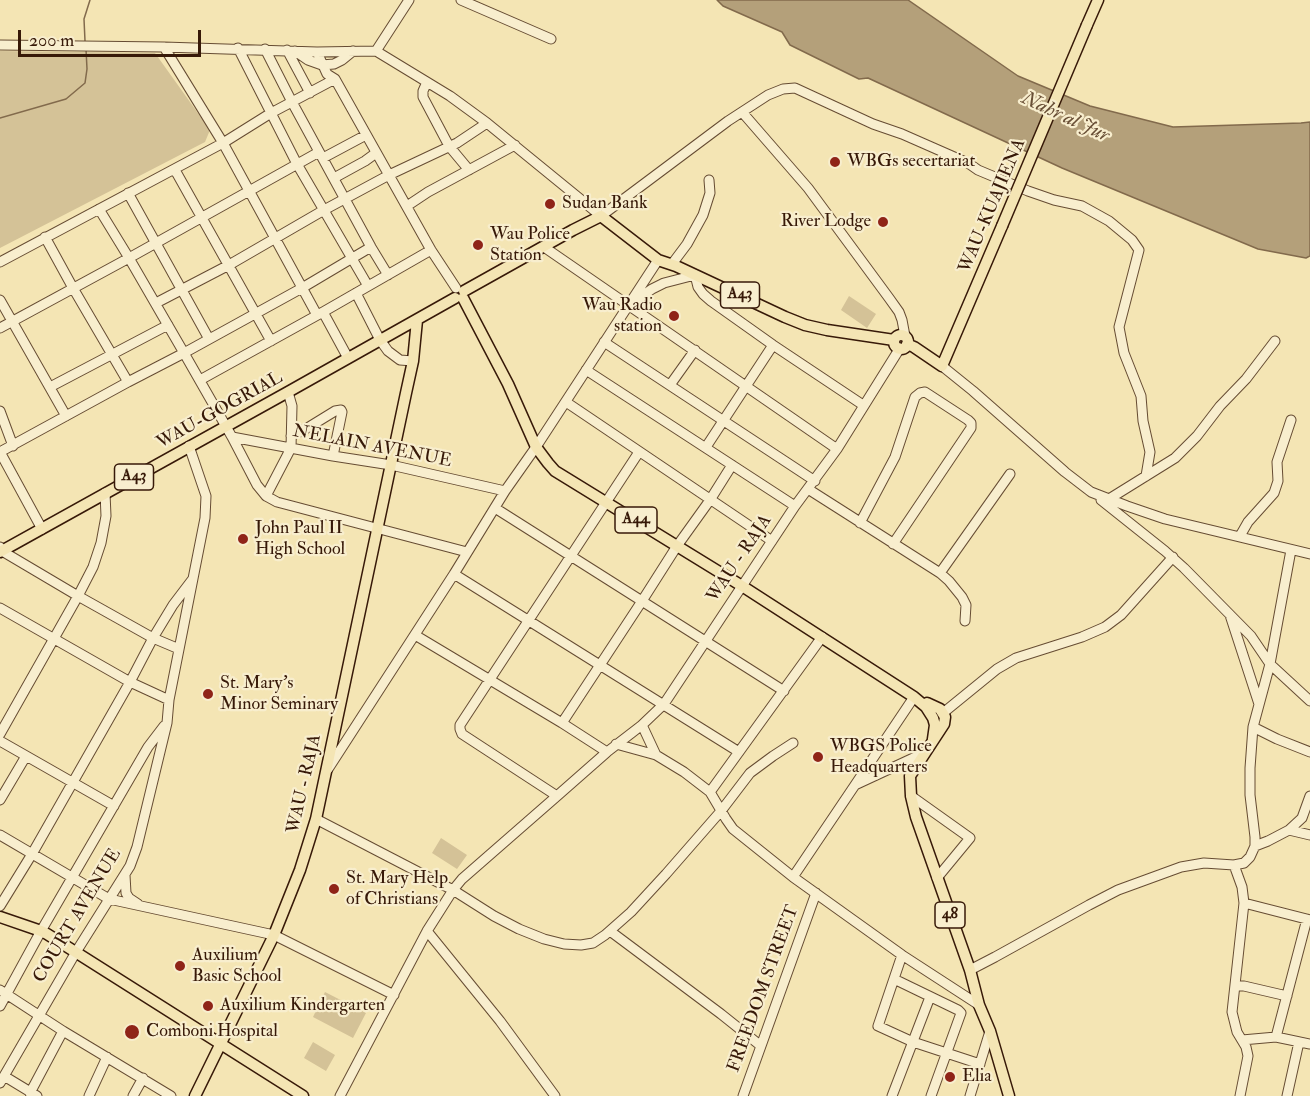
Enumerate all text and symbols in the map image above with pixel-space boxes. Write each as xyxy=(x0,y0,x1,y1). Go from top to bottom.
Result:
scale bar xyxy=(21,18,204,56)
text: 200 m xyxy=(29,29,74,52)
water label: Nahr al Jur xyxy=(1017,87,1113,149)
street label: WAU-KUAJIENA xyxy=(955,136,1031,276)
place label: WBGs secertariat xyxy=(847,151,975,173)
marker: WBGs secertariat xyxy=(828,155,842,169)
place label: Sudan Bank xyxy=(562,193,648,215)
marker: Sudan Bank xyxy=(543,197,557,211)
place label: River Lodge xyxy=(781,211,871,233)
marker: River Lodge xyxy=(876,215,890,229)
place label: Wau Police Station xyxy=(490,224,570,266)
marker: Wau Police Station xyxy=(471,238,485,252)
road number: A43 xyxy=(720,282,760,308)
place label: Wau Radio station xyxy=(582,295,662,338)
marker: Wau Radio station xyxy=(667,309,681,323)
street label: WAU-GOGRIAL xyxy=(153,367,287,455)
street label: NELAIN AVENUE xyxy=(291,421,453,473)
road number: A43 xyxy=(114,464,154,490)
road number: A44 xyxy=(615,507,657,533)
street label: WAU - RAJA xyxy=(703,511,777,607)
place label: John Paul II High School xyxy=(255,518,345,560)
marker: John Paul II High School xyxy=(236,532,250,546)
place label: St. Mary's Minor Seminary xyxy=(220,673,338,716)
marker: St. Mary's Minor Seminary xyxy=(201,687,215,701)
street label: WAU - RAJA xyxy=(283,732,327,836)
place label: WBGS Police Headquarters xyxy=(830,736,932,778)
marker: WBGS Police Headquarters xyxy=(811,750,825,764)
street label: COURT AVENUE xyxy=(29,845,127,987)
place label: St. Mary Help of Christians xyxy=(346,868,448,910)
marker: St. Mary Help of Christians xyxy=(327,882,341,896)
road number: 48 xyxy=(935,902,965,928)
street label: FREEDOM STREET xyxy=(724,903,804,1075)
place label: Auxilium Basic School xyxy=(192,945,282,988)
marker: Auxilium Basic School xyxy=(173,959,187,973)
place label: Auxilium Kindergarten xyxy=(220,995,385,1017)
marker: Auxilium Kindergarten xyxy=(201,999,215,1013)
place label: Comboni Hospital xyxy=(146,1021,278,1043)
marker: Comboni Hospital xyxy=(123,1023,141,1041)
place label: Elia xyxy=(962,1066,992,1088)
marker: Elia xyxy=(943,1070,957,1084)

